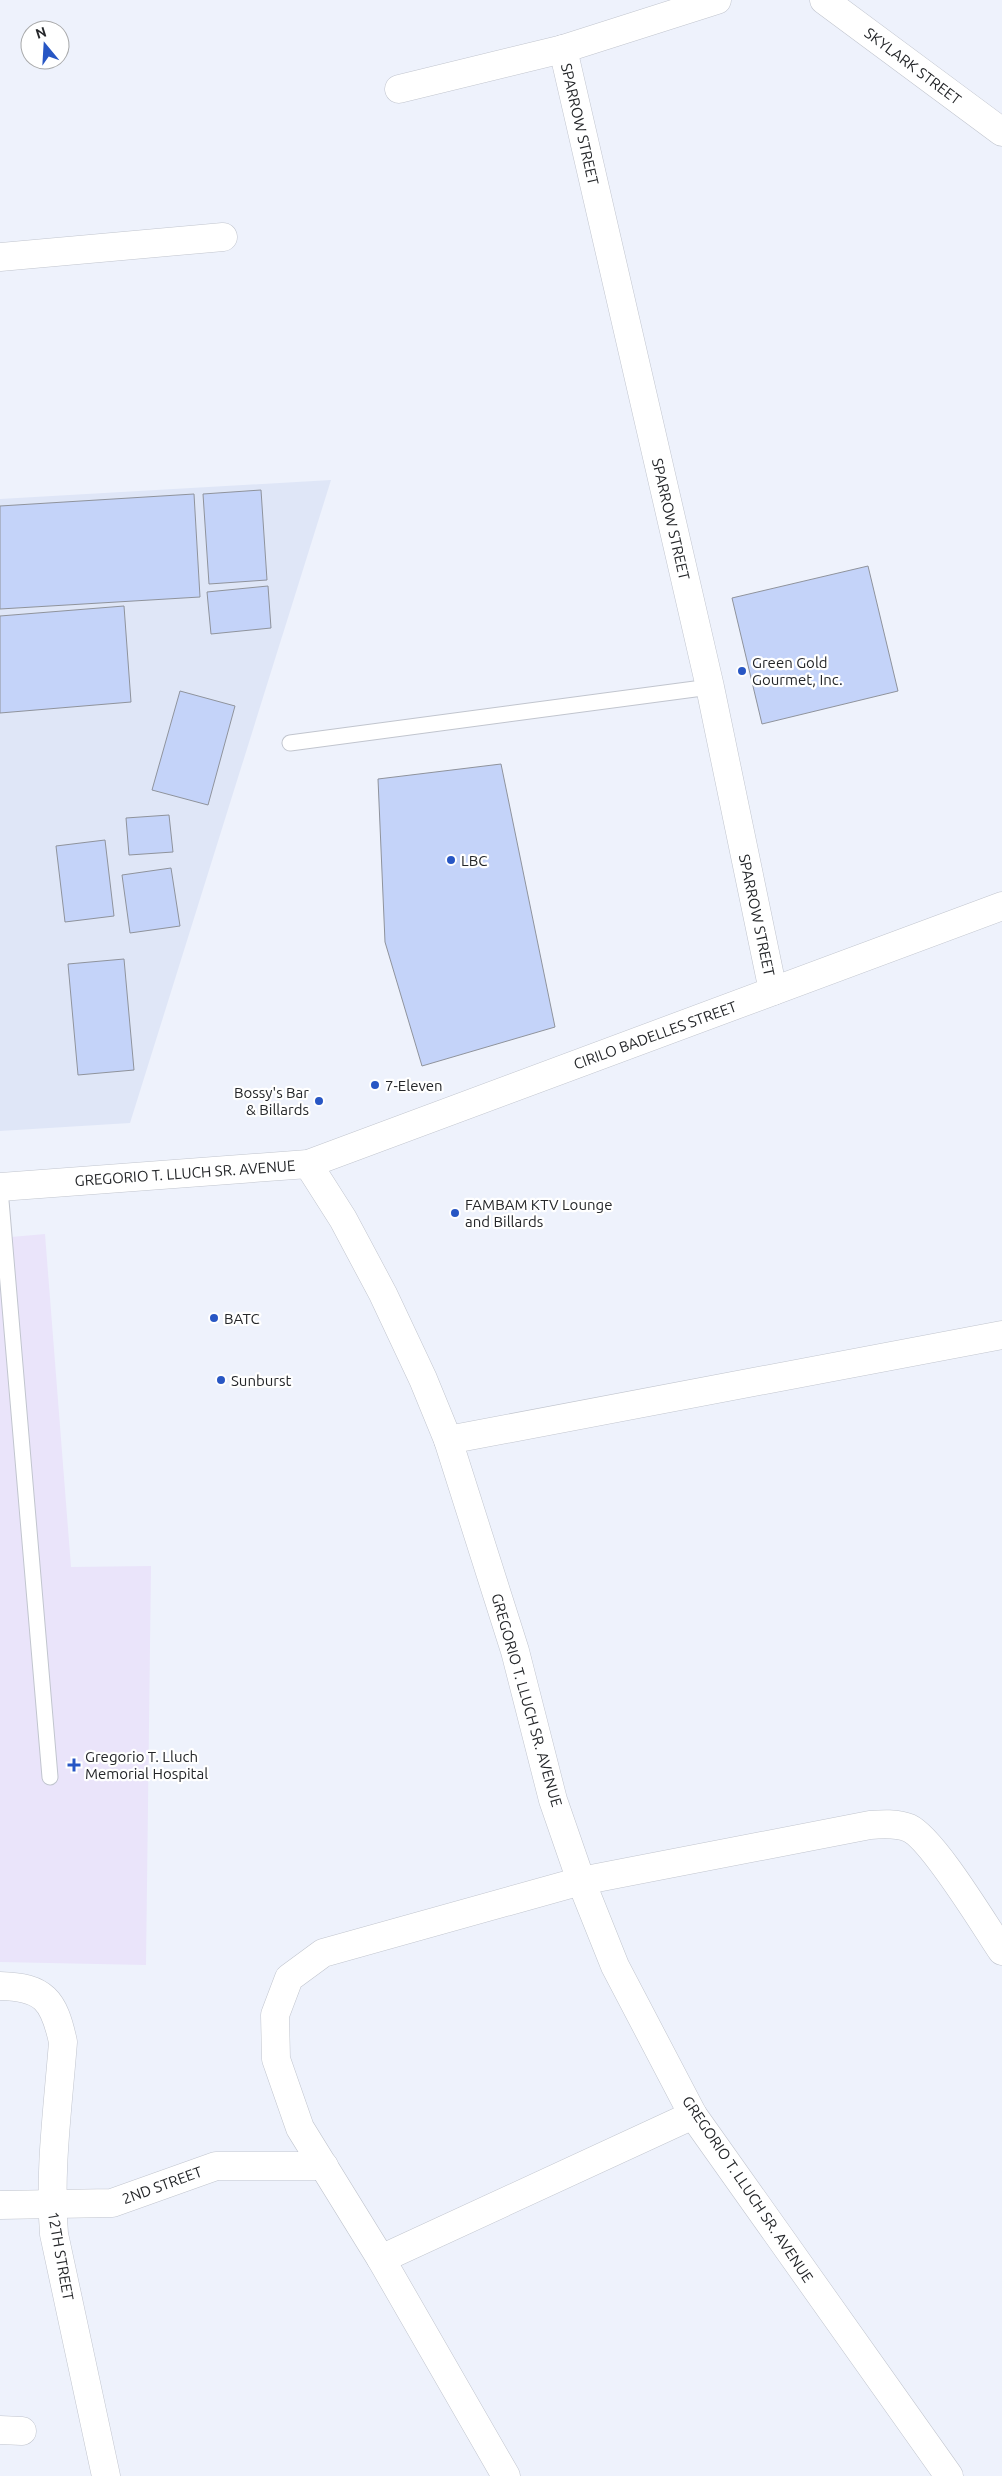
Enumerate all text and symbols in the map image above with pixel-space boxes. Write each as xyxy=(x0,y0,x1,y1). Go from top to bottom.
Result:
north arrow xyxy=(20,20,70,70)
text: N xyxy=(34,23,48,42)
street label: SKYLARK STREET xyxy=(861,24,965,108)
street label: SPARROW STREET xyxy=(558,62,602,187)
street label: SPARROW STREET xyxy=(649,457,693,582)
place label: Green Gold Gourmet, Inc. xyxy=(752,654,843,688)
marker: Green Gold Gourmet, Inc. xyxy=(736,665,748,677)
place label: LBC xyxy=(461,852,487,869)
street label: SPARROW STREET xyxy=(736,852,778,978)
marker: LBC xyxy=(445,854,457,866)
street label: CIRILO BADELLES STREET xyxy=(571,997,740,1072)
place label: 7-Eleven xyxy=(385,1077,443,1094)
marker: 7-Eleven xyxy=(369,1079,381,1091)
place label: Bossy's Bar & Billards xyxy=(234,1084,309,1118)
marker: Bossy's Bar & Billards xyxy=(313,1095,325,1107)
street label: GREGORIO T. LLUCH SR. AVENUE xyxy=(74,1157,296,1189)
place label: FAMBAM KTV Lounge and Billards xyxy=(465,1196,612,1230)
marker: FAMBAM KTV Lounge and Billards xyxy=(449,1207,461,1219)
place label: BATC xyxy=(224,1310,260,1327)
marker: BATC xyxy=(208,1312,220,1324)
place label: Sunburst xyxy=(231,1372,292,1389)
marker: Sunburst xyxy=(215,1374,227,1386)
street label: GREGORIO T. LLUCH SR. AVENUE xyxy=(488,1591,566,1809)
place label: Gregorio T. Lluch Memorial Hospital xyxy=(85,1748,208,1782)
marker: Gregorio T. Lluch Memorial Hospital xyxy=(67,1758,81,1772)
street label: GREGORIO T. LLUCH SR. AVENUE xyxy=(679,2093,817,2285)
street label: 2ND STREET xyxy=(120,2162,205,2207)
street label: 12TH STREET xyxy=(45,2210,77,2302)

